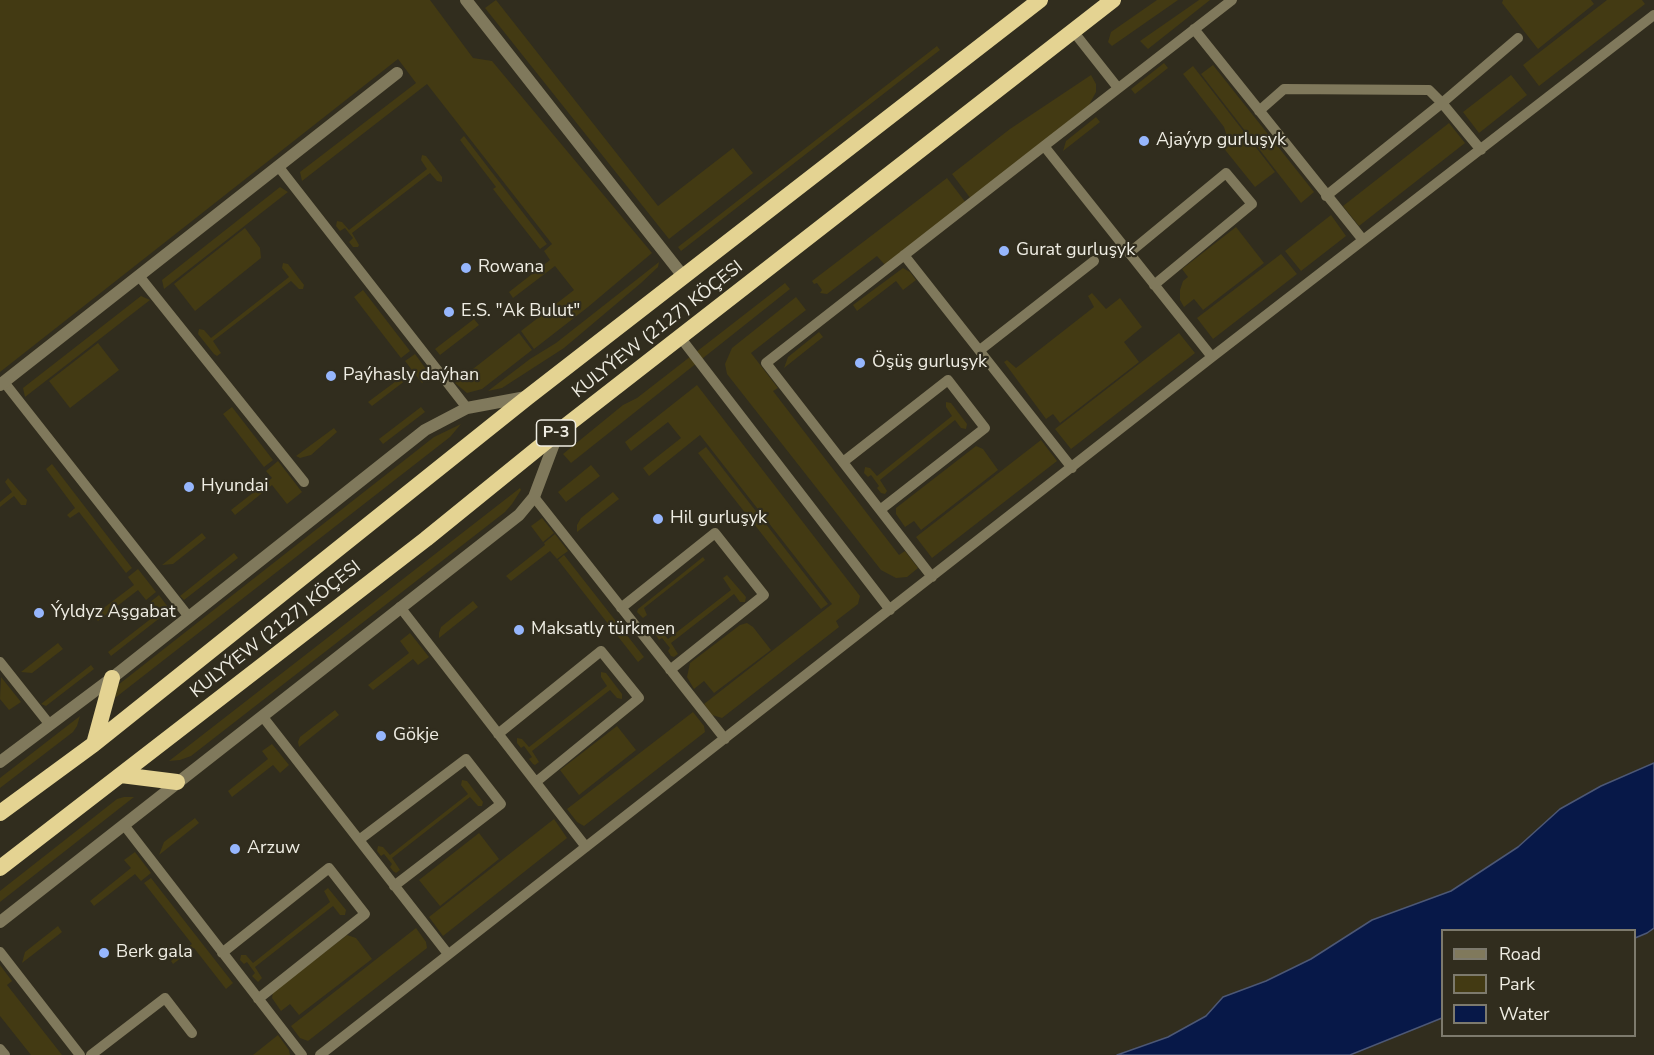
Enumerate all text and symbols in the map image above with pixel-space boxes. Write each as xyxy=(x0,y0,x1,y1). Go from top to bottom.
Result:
place label: Ajaýyp gurluşyk xyxy=(1156,130,1286,152)
marker: Ajaýyp gurluşyk xyxy=(1137,134,1151,148)
place label: Gurat gurluşyk xyxy=(1016,240,1135,262)
marker: Gurat gurluşyk xyxy=(997,244,1011,258)
place label: Rowana xyxy=(478,257,544,279)
street label: KULYÝEW (2127) KÖÇESI xyxy=(568,257,748,403)
marker: Rowana xyxy=(459,261,473,275)
place label: E.S. "Ak Bulut" xyxy=(461,301,580,323)
marker: E.S. "Ak Bulut" xyxy=(442,305,456,319)
place label: Öşüş gurluşyk xyxy=(872,352,987,374)
marker: Öşüş gurluşyk xyxy=(853,356,867,370)
place label: Paýhasly daýhan xyxy=(343,365,479,387)
marker: Paýhasly daýhan xyxy=(324,369,338,383)
road number: P-3 xyxy=(536,420,576,446)
place label: Hyundai xyxy=(201,476,268,498)
marker: Hyundai xyxy=(182,480,196,494)
place label: Hil gurluşyk xyxy=(670,508,767,530)
marker: Hil gurluşyk xyxy=(651,512,665,526)
street label: KULYÝEW (2127) KÖÇESI xyxy=(186,557,366,703)
place label: Ýyldyz Aşgabat xyxy=(51,602,176,624)
marker: Ýyldyz Aşgabat xyxy=(32,606,46,620)
place label: Maksatly türkmen xyxy=(531,619,675,641)
marker: Maksatly türkmen xyxy=(512,623,526,637)
place label: Gökje xyxy=(393,725,439,747)
marker: Gökje xyxy=(374,729,388,743)
place label: Arzuw xyxy=(247,838,300,860)
marker: Arzuw xyxy=(228,842,242,856)
legend xyxy=(1441,929,1636,1037)
place label: Berk gala xyxy=(116,942,193,964)
text: Road xyxy=(1499,942,1541,966)
marker: Berk gala xyxy=(97,946,111,960)
text: Park xyxy=(1499,972,1535,996)
text: Water xyxy=(1499,1002,1550,1026)

